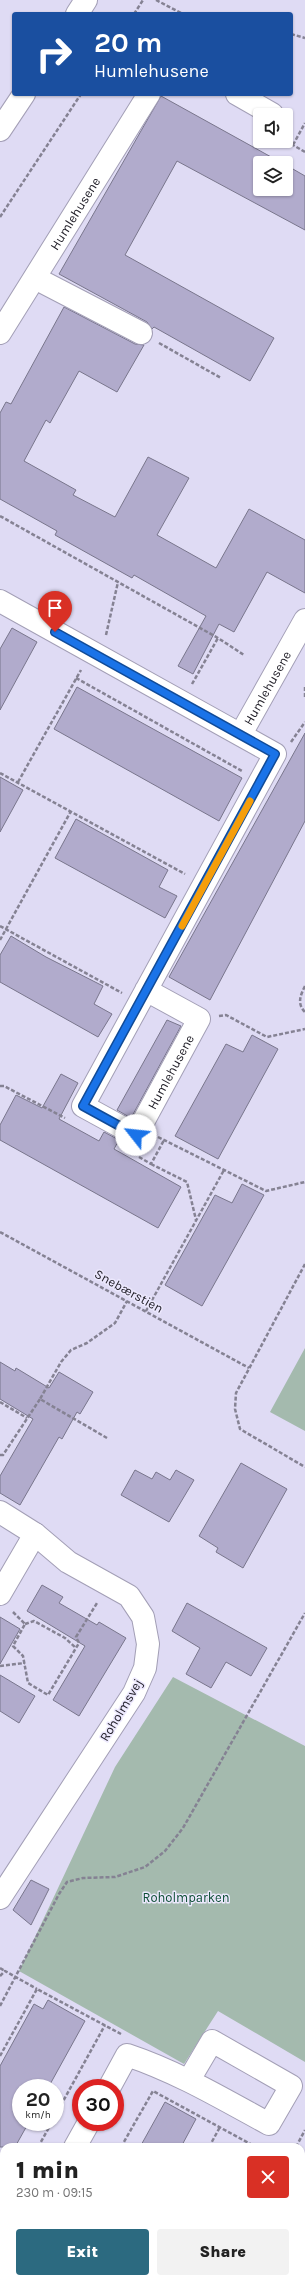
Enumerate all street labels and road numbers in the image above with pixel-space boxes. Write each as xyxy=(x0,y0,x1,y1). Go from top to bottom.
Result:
street label: Humlehusene xyxy=(46,174,103,252)
street label: Humlehusene xyxy=(240,648,294,728)
street label: Humlehusene xyxy=(144,1032,197,1112)
street label: Snebærstien xyxy=(92,1266,166,1316)
street label: Roholmsvej xyxy=(97,1676,145,1744)

